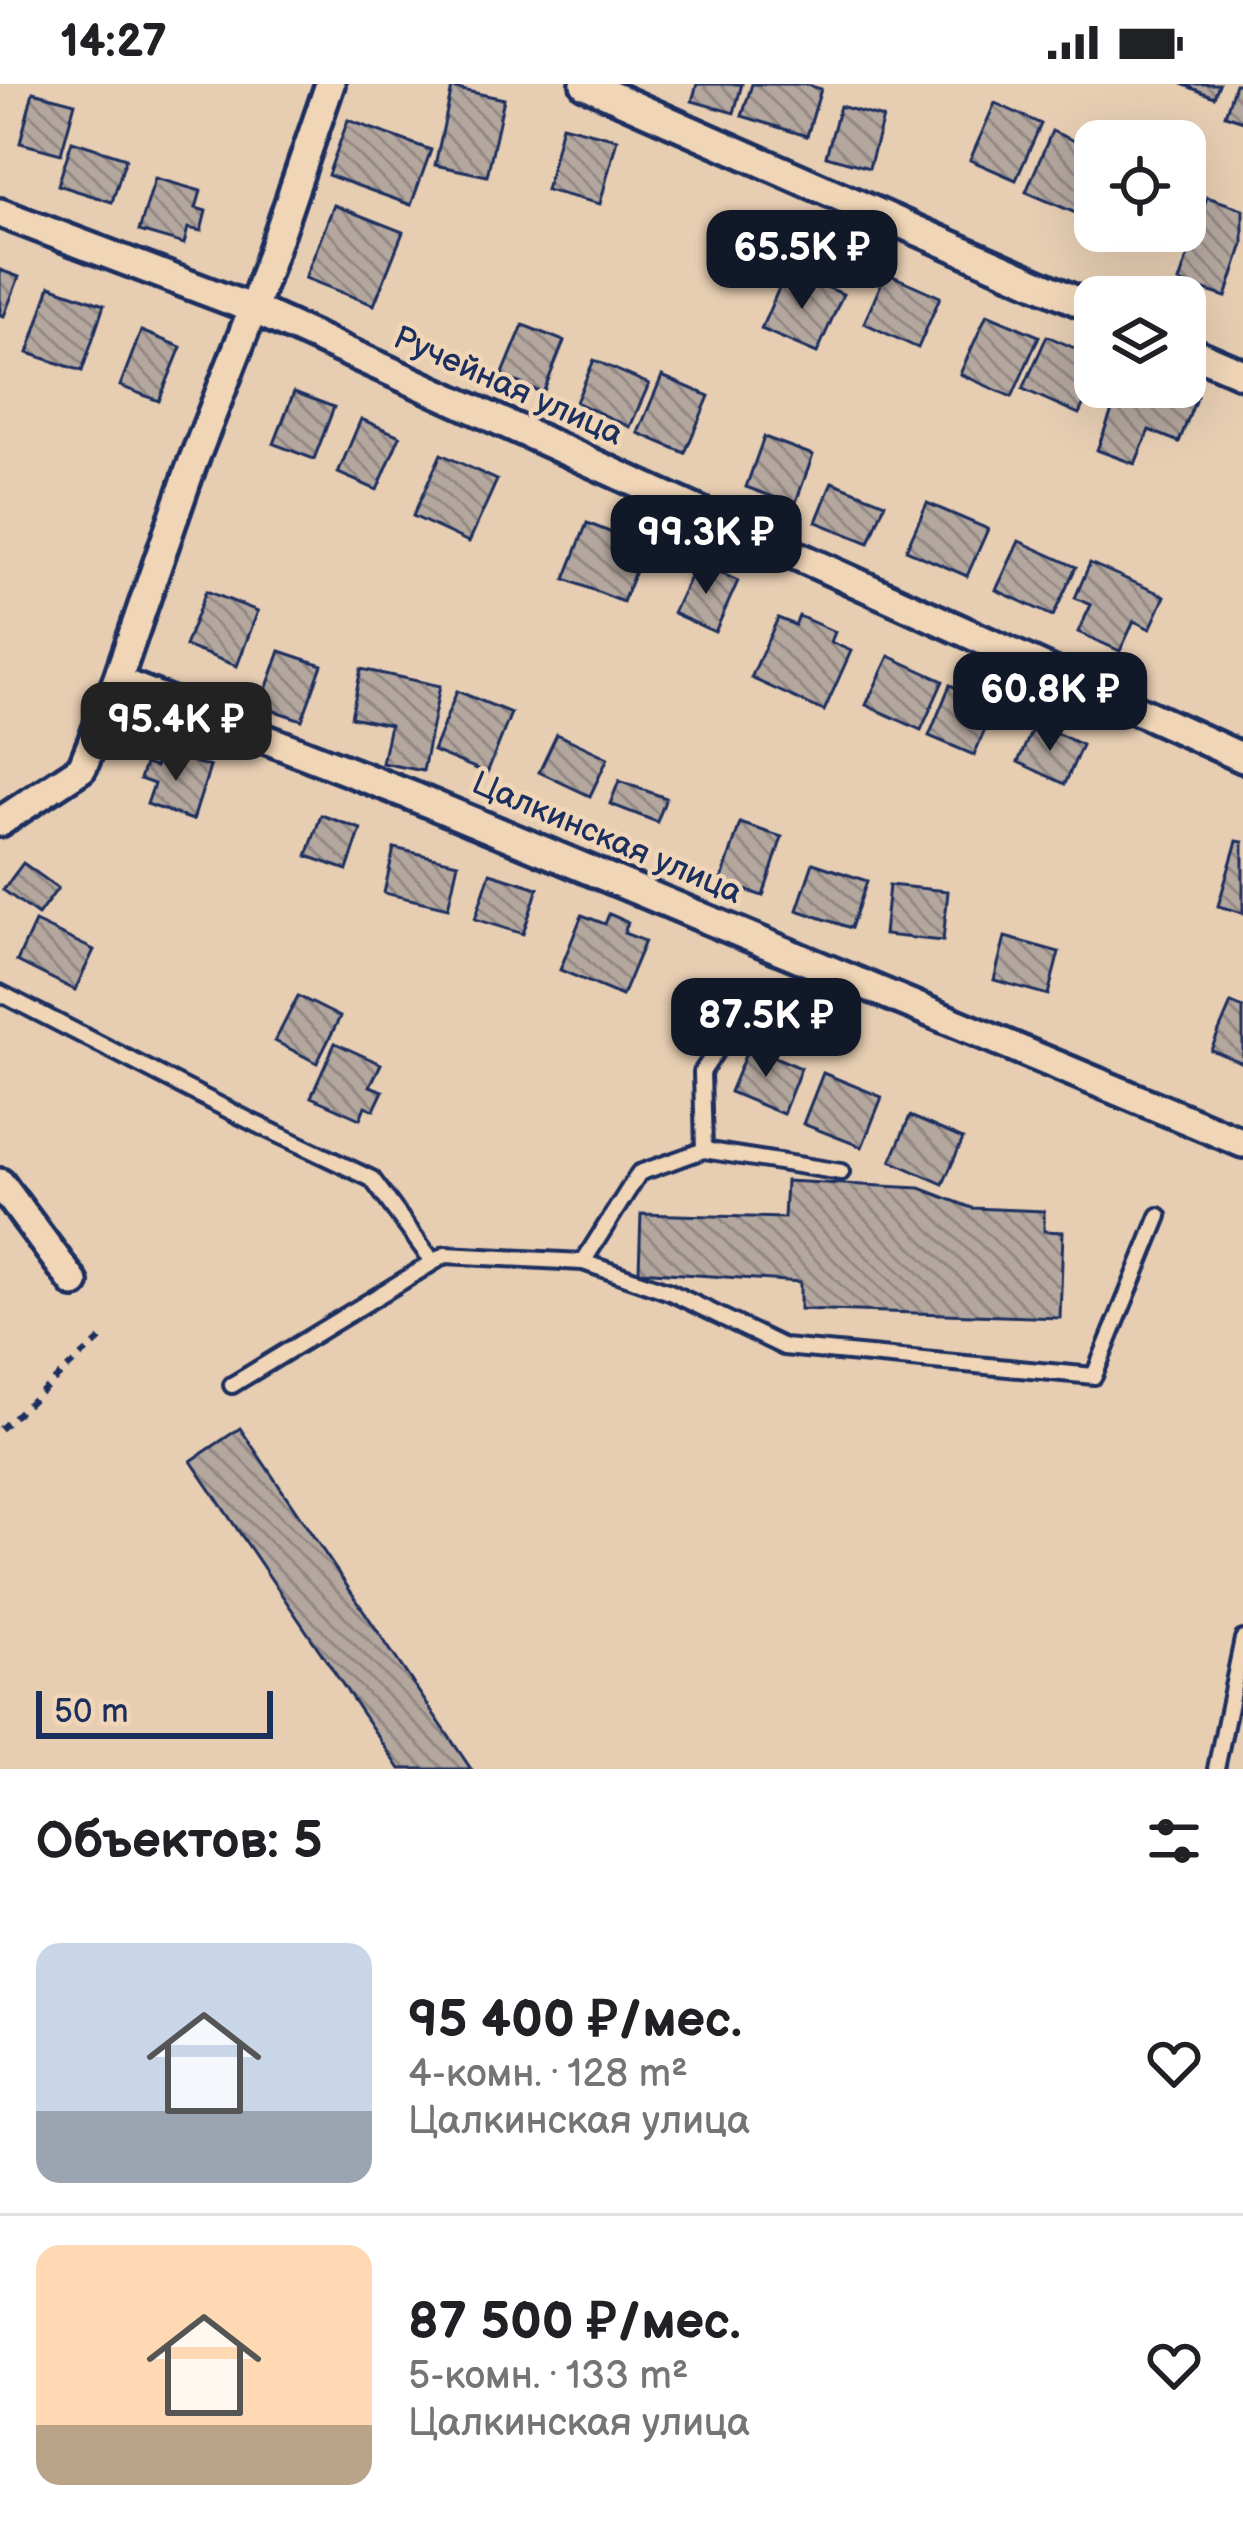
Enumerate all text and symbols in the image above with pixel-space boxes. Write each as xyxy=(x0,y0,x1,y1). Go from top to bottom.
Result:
text: 14:27 xyxy=(60,15,167,70)
map controls xyxy=(1074,120,1206,408)
button: locate xyxy=(1074,120,1206,252)
pin: 65.5K ₽ xyxy=(691,210,913,312)
text: 65.5K ₽ xyxy=(734,225,870,272)
button: layers xyxy=(1074,276,1206,408)
street label: Ручейная улица xyxy=(387,317,629,455)
pin: 99.3K ₽ xyxy=(595,495,817,597)
text: 99.3K ₽ xyxy=(638,510,774,557)
pin: 60.8K ₽ xyxy=(939,652,1161,754)
text: 60.8K ₽ xyxy=(980,667,1120,714)
pin: 95.4K ₽ xyxy=(65,682,287,784)
text: 95.4K ₽ xyxy=(108,697,244,744)
street label: Цалкинская улица xyxy=(466,763,748,913)
pin: 87.5K ₽ xyxy=(655,978,877,1080)
text: 87.5K ₽ xyxy=(698,993,834,1040)
scale bar xyxy=(36,1685,273,1738)
text: 50 m xyxy=(54,1692,129,1732)
icon: filters xyxy=(1141,1808,1207,1874)
text: Объектов: 5 xyxy=(36,1811,323,1872)
text: 95 400 ₽/мес. xyxy=(408,1990,742,2051)
icon: home xyxy=(132,1991,276,2135)
icon: heart xyxy=(1141,2030,1207,2096)
text: 4-комн. · 128 m² xyxy=(408,2051,688,2098)
text: Цалкинская улица xyxy=(408,2098,750,2145)
text: 87 500 ₽/мес. xyxy=(408,2292,741,2353)
icon: home xyxy=(132,2293,276,2437)
icon: heart xyxy=(1141,2332,1207,2398)
text: 5-комн. · 133 m² xyxy=(408,2353,689,2400)
text: Цалкинская улица xyxy=(408,2400,750,2447)

